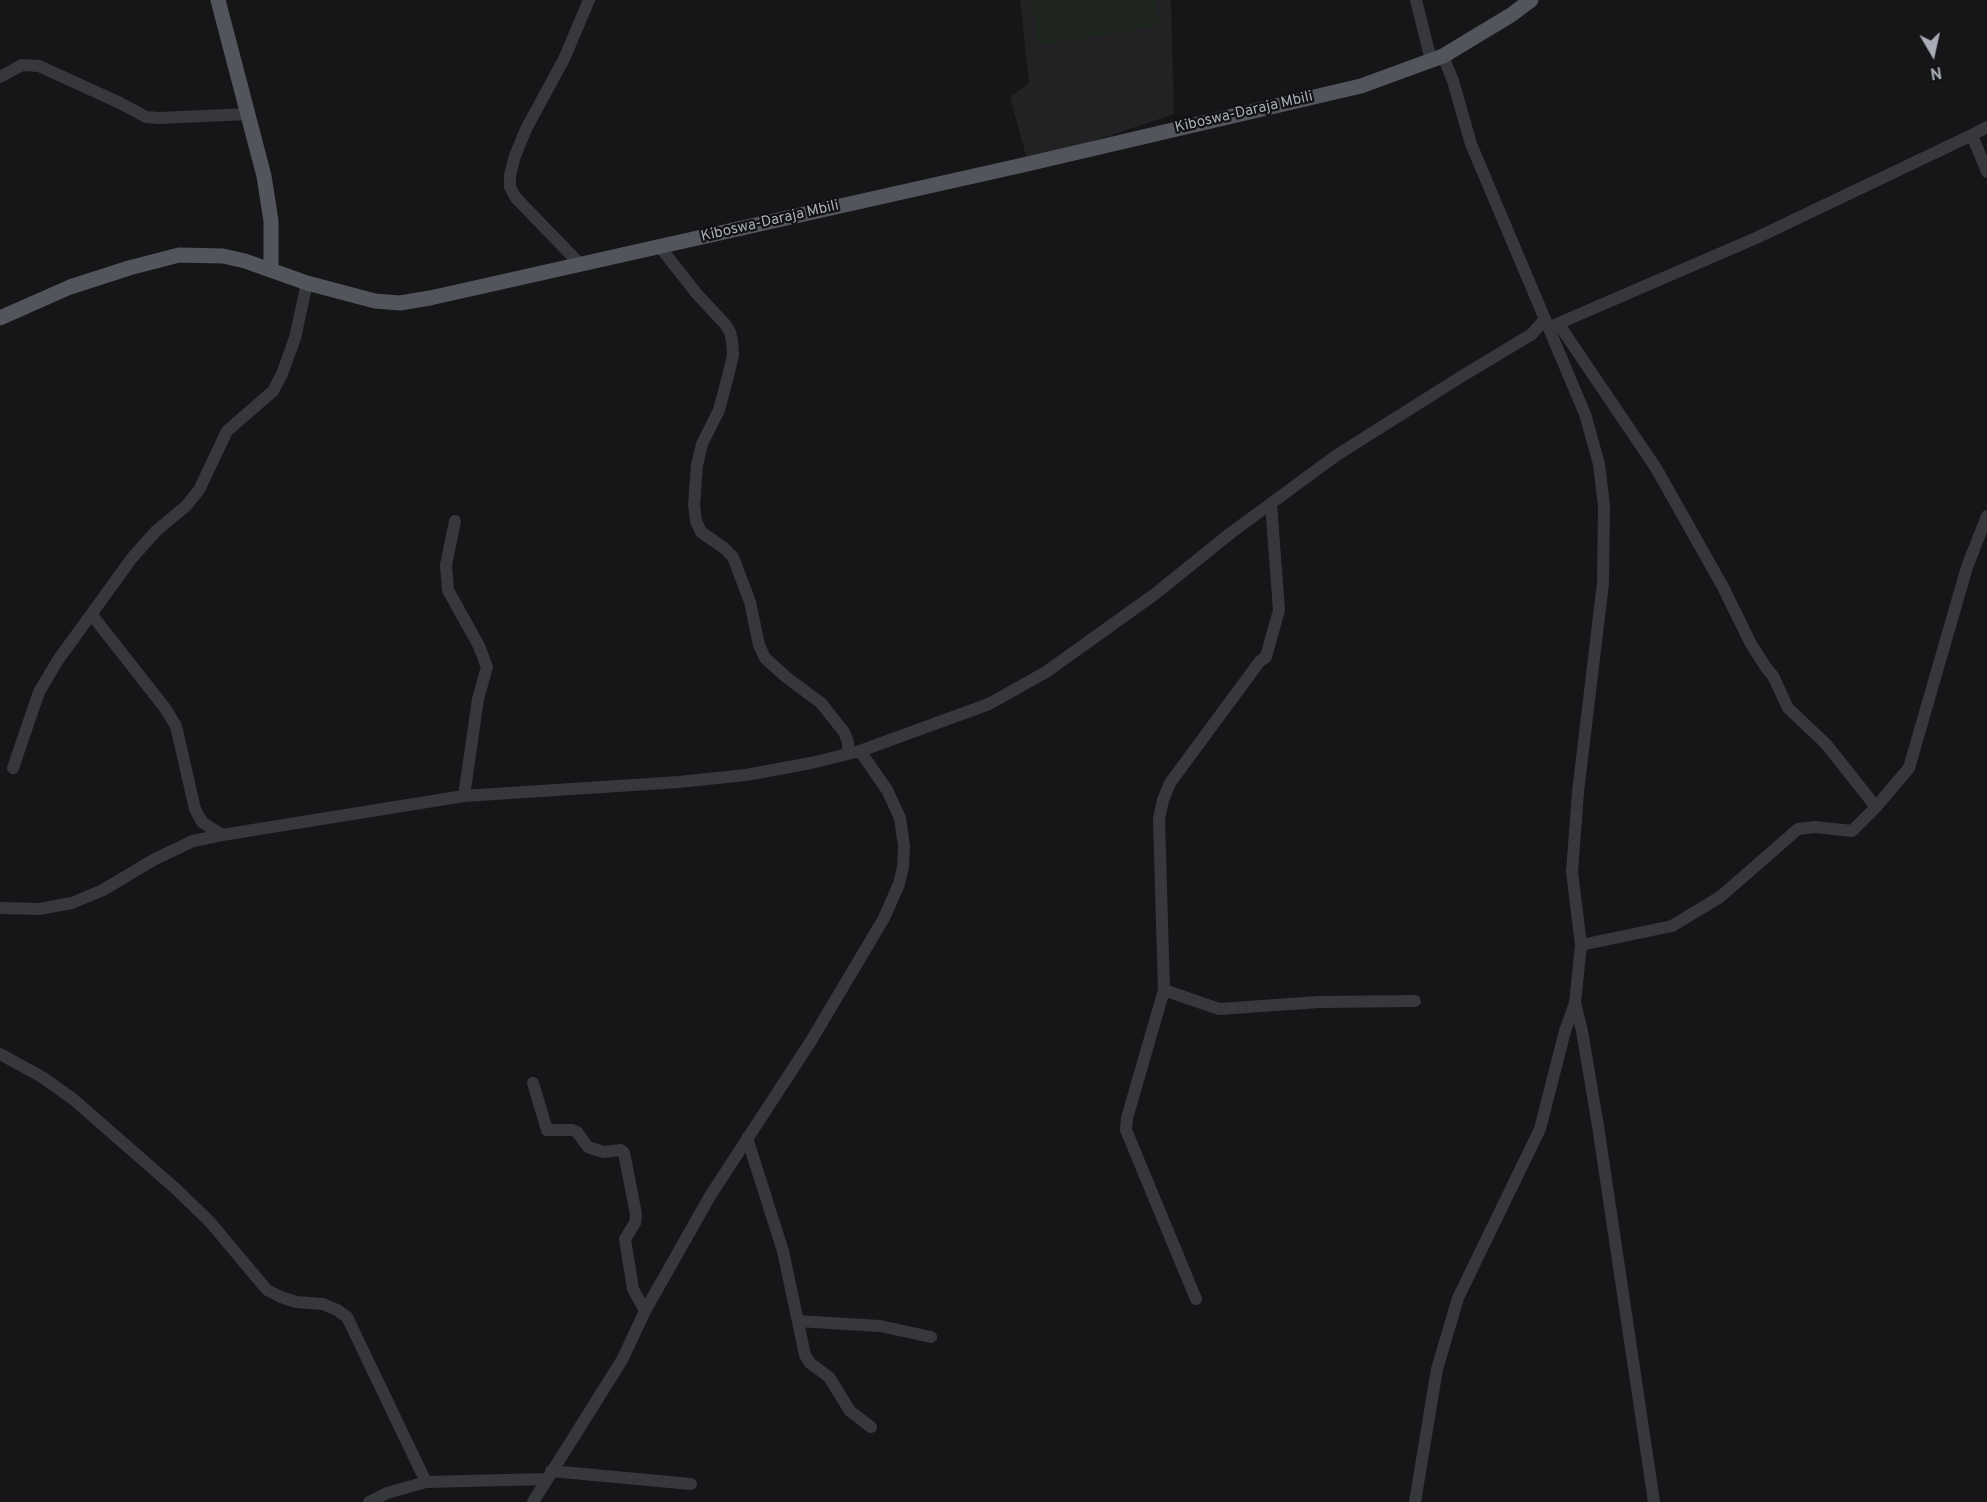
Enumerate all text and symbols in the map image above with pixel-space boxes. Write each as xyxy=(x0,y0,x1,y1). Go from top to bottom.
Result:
north arrow xyxy=(1903,24,1963,84)
text: N xyxy=(1929,61,1943,83)
street label: Kiboswa-Daraja Mbili xyxy=(1173,88,1315,138)
street label: Kiboswa-Daraja Mbili xyxy=(699,197,841,247)

